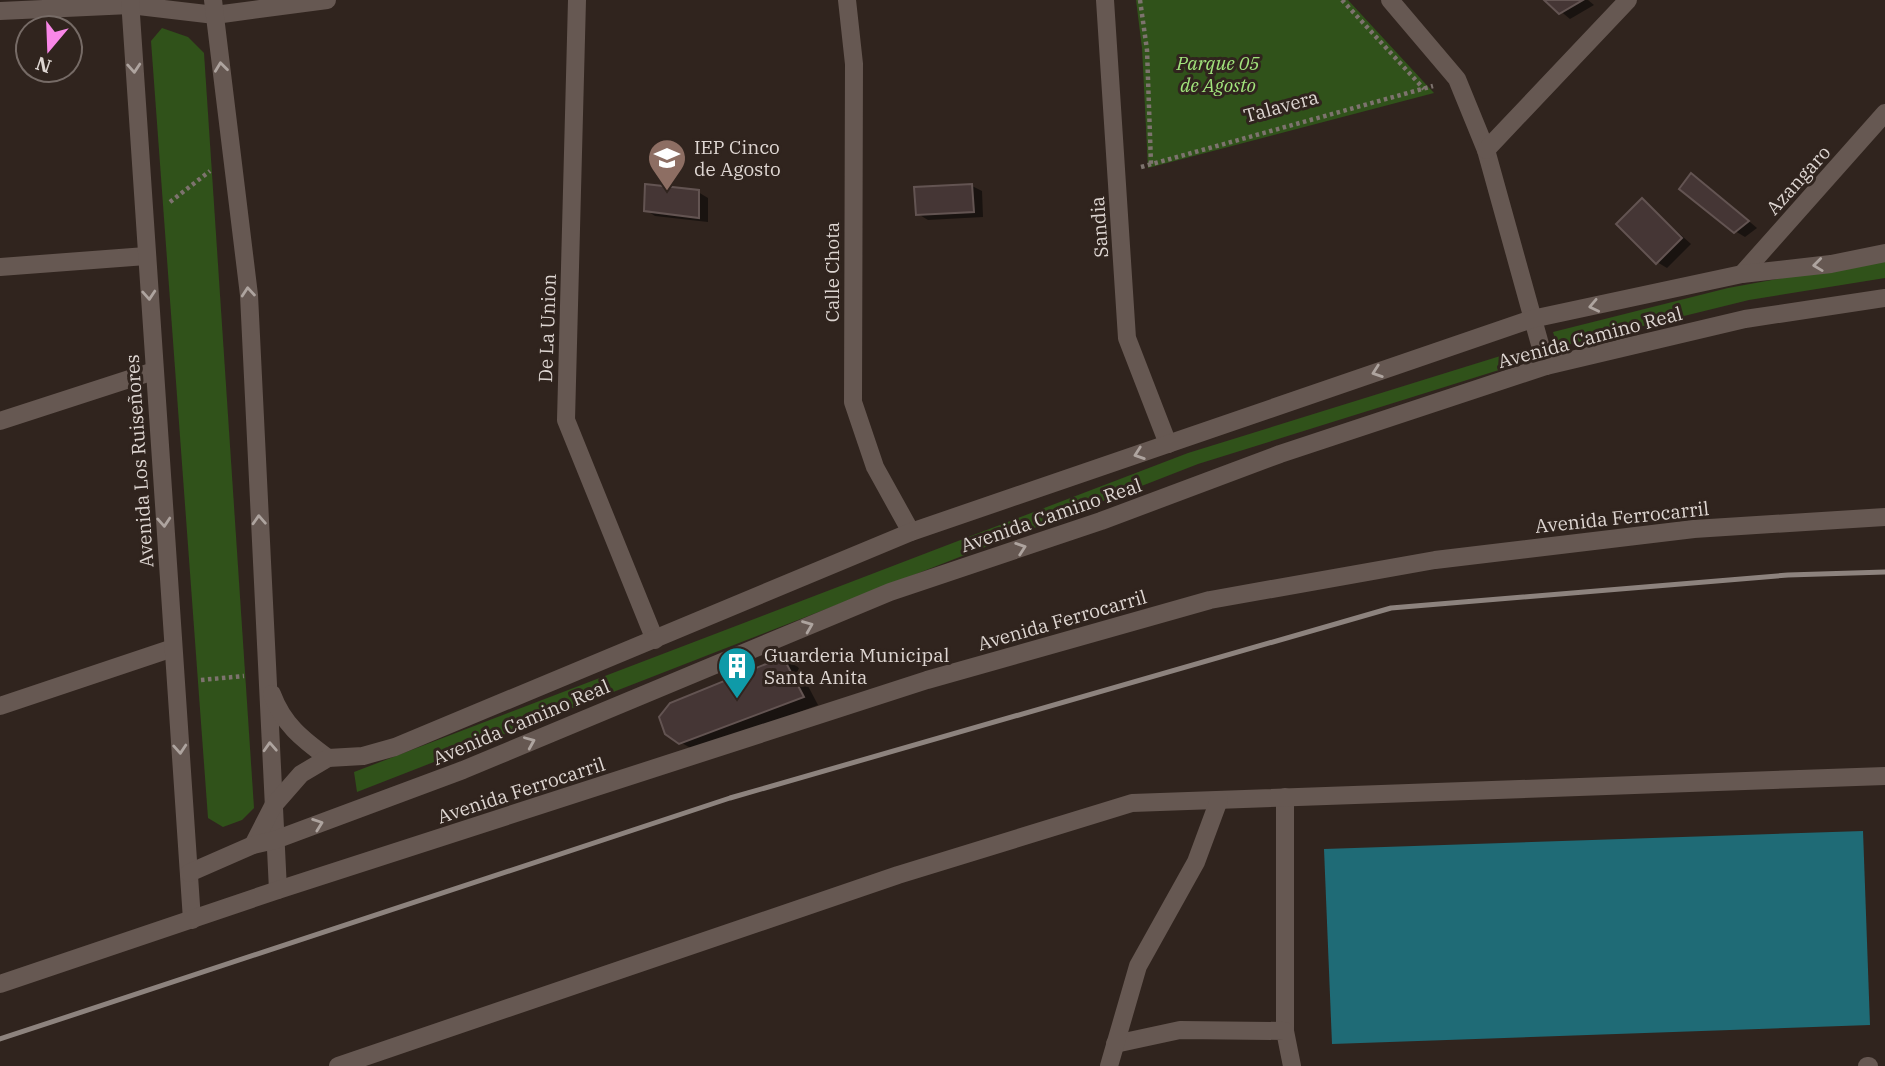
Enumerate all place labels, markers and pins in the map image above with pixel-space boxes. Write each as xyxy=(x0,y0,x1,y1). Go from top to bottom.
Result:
place label: IEP Cinco de Agosto xyxy=(694,135,781,181)
school or university icon: IEP Cinco de Agosto xyxy=(646,137,688,192)
place label: Guarderia Municipal Santa Anita xyxy=(764,643,950,689)
building icon: Guarderia Municipal Santa Anita xyxy=(716,645,758,700)

